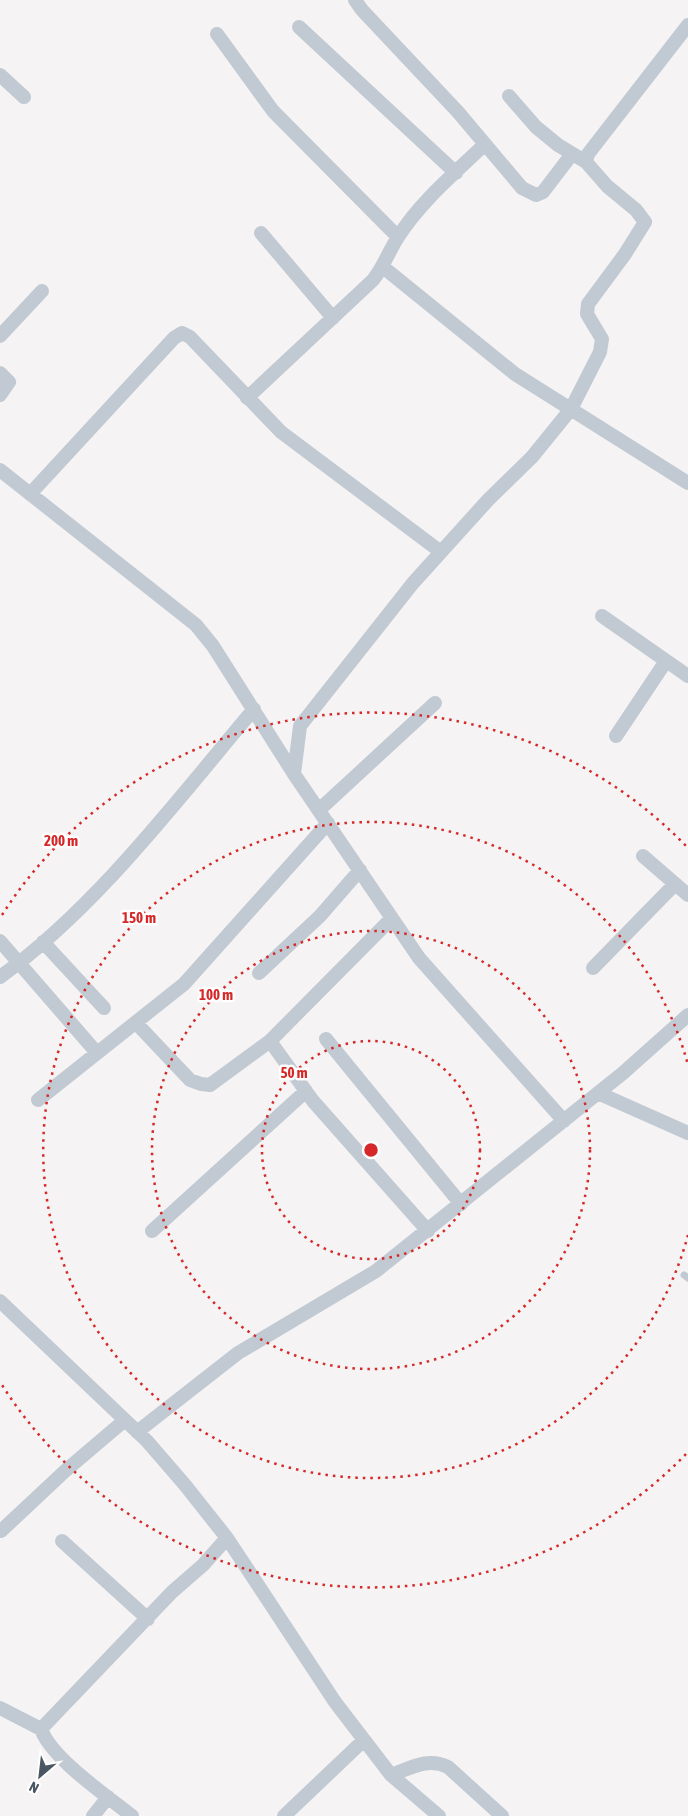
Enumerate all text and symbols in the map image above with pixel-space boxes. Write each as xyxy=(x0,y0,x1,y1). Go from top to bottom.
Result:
text: 200 m xyxy=(44,832,78,849)
text: 150 m xyxy=(122,909,156,926)
text: 100 m xyxy=(199,986,233,1003)
text: 50 m xyxy=(281,1064,308,1081)
centre of rings xyxy=(362,1141,380,1159)
north arrow xyxy=(15,1751,65,1801)
text: N xyxy=(26,1778,41,1796)

